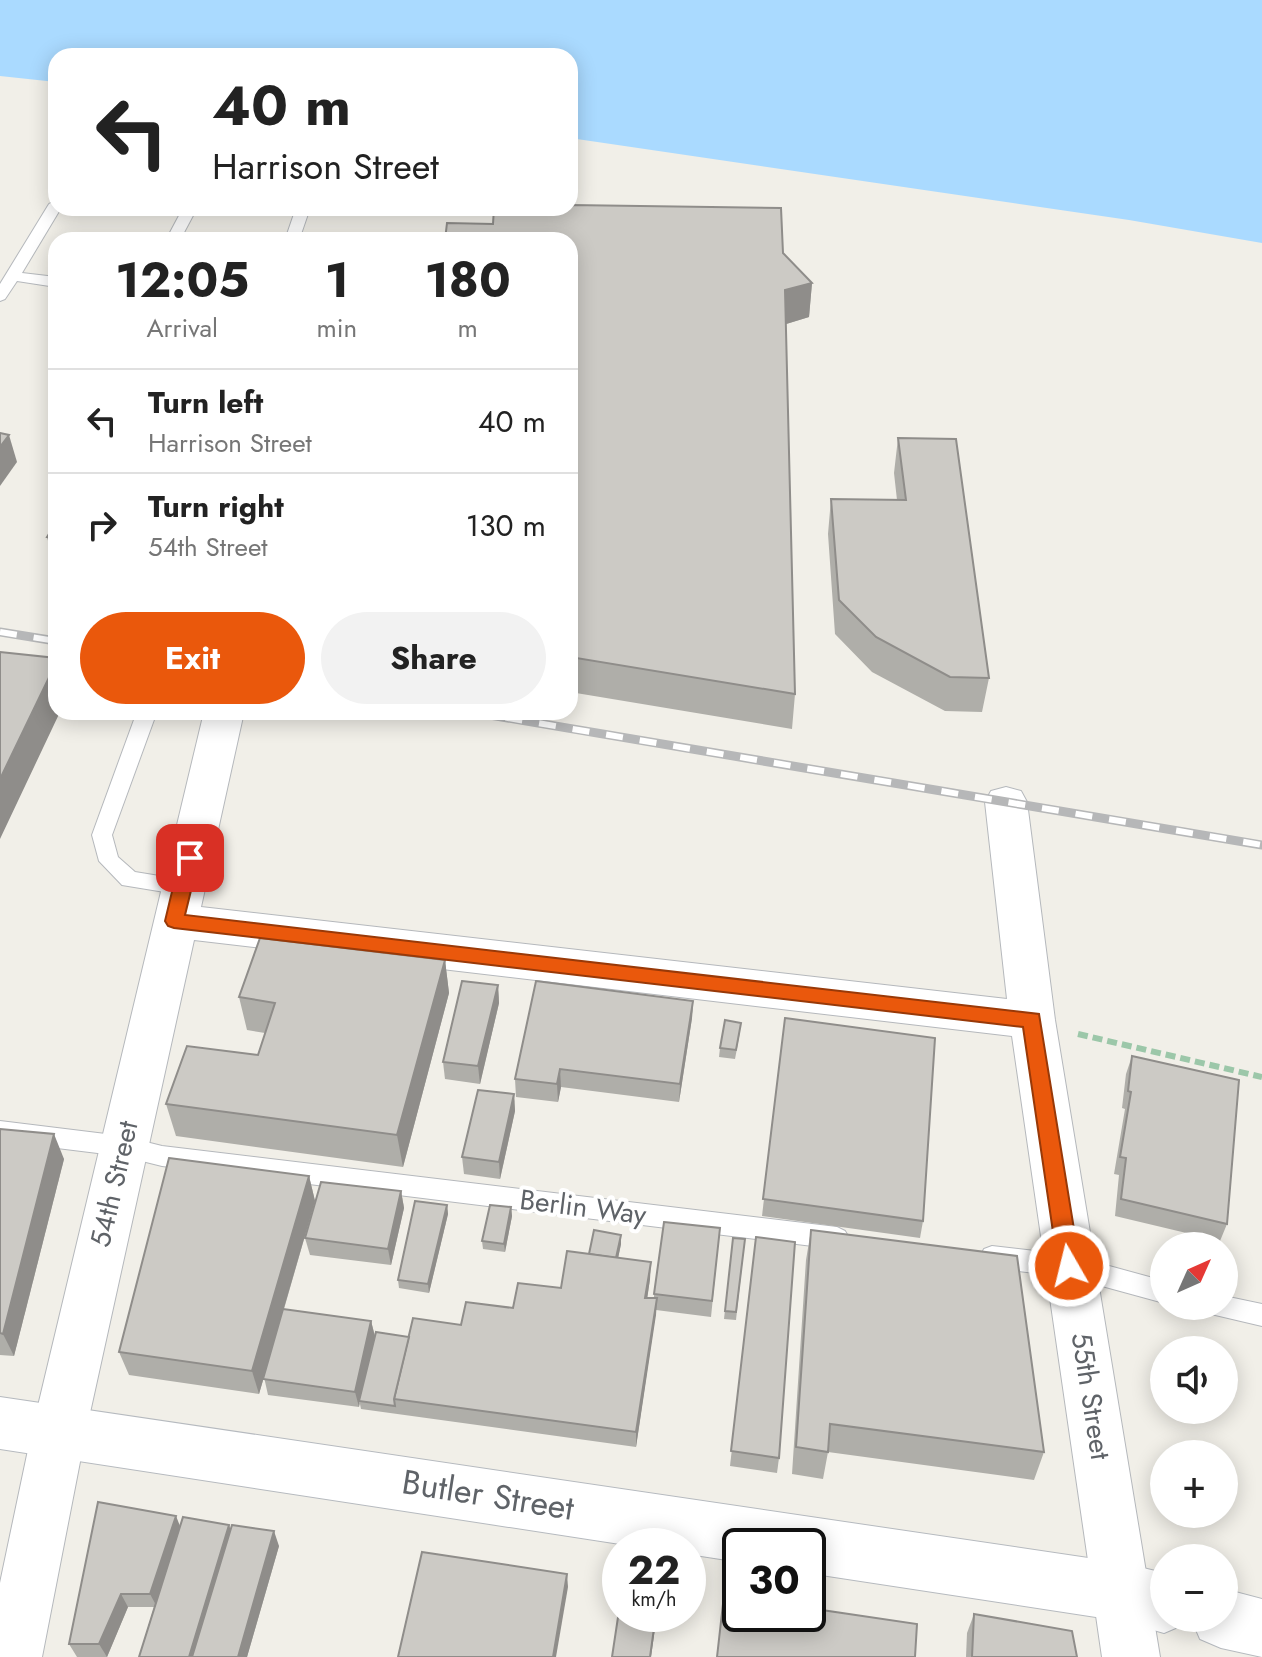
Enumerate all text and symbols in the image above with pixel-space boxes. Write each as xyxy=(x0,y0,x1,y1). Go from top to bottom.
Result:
text: 40 m xyxy=(212,65,351,146)
icon: left xyxy=(80,80,184,184)
text: Harrison Street xyxy=(212,140,439,192)
text: 12:05 xyxy=(115,246,249,315)
text: 1 xyxy=(325,246,349,315)
text: 180 xyxy=(424,246,511,315)
text: Arrival xyxy=(146,309,218,347)
text: min xyxy=(317,309,357,347)
text: m xyxy=(457,309,478,347)
text: Turn left xyxy=(148,381,263,424)
icon: left xyxy=(80,399,124,443)
text: 40 m xyxy=(478,400,546,443)
text: Harrison Street xyxy=(148,424,312,462)
text: Turn right xyxy=(148,485,284,528)
icon: right xyxy=(80,503,124,547)
text: 130 m xyxy=(466,504,546,547)
text: 54th Street xyxy=(148,528,268,566)
button: Exit xyxy=(80,612,305,704)
button: Share xyxy=(321,612,546,704)
pin xyxy=(156,824,224,892)
icon: arrive xyxy=(168,836,212,880)
street label: 54th Street xyxy=(80,1116,149,1251)
street label: Berlin Way xyxy=(517,1179,649,1235)
position arrow xyxy=(1027,1224,1111,1308)
north arrow xyxy=(1150,1232,1238,1320)
map controls xyxy=(1150,1232,1238,1632)
street label: 55th Street xyxy=(1061,1329,1121,1463)
button: sound xyxy=(1150,1336,1238,1424)
button: + xyxy=(1150,1440,1238,1528)
street label: Butler Street xyxy=(399,1457,577,1533)
speed limit sign: 30 xyxy=(722,1528,826,1632)
text: 22 xyxy=(628,1541,680,1599)
button: − xyxy=(1150,1544,1238,1632)
text: km/h xyxy=(631,1585,677,1614)

